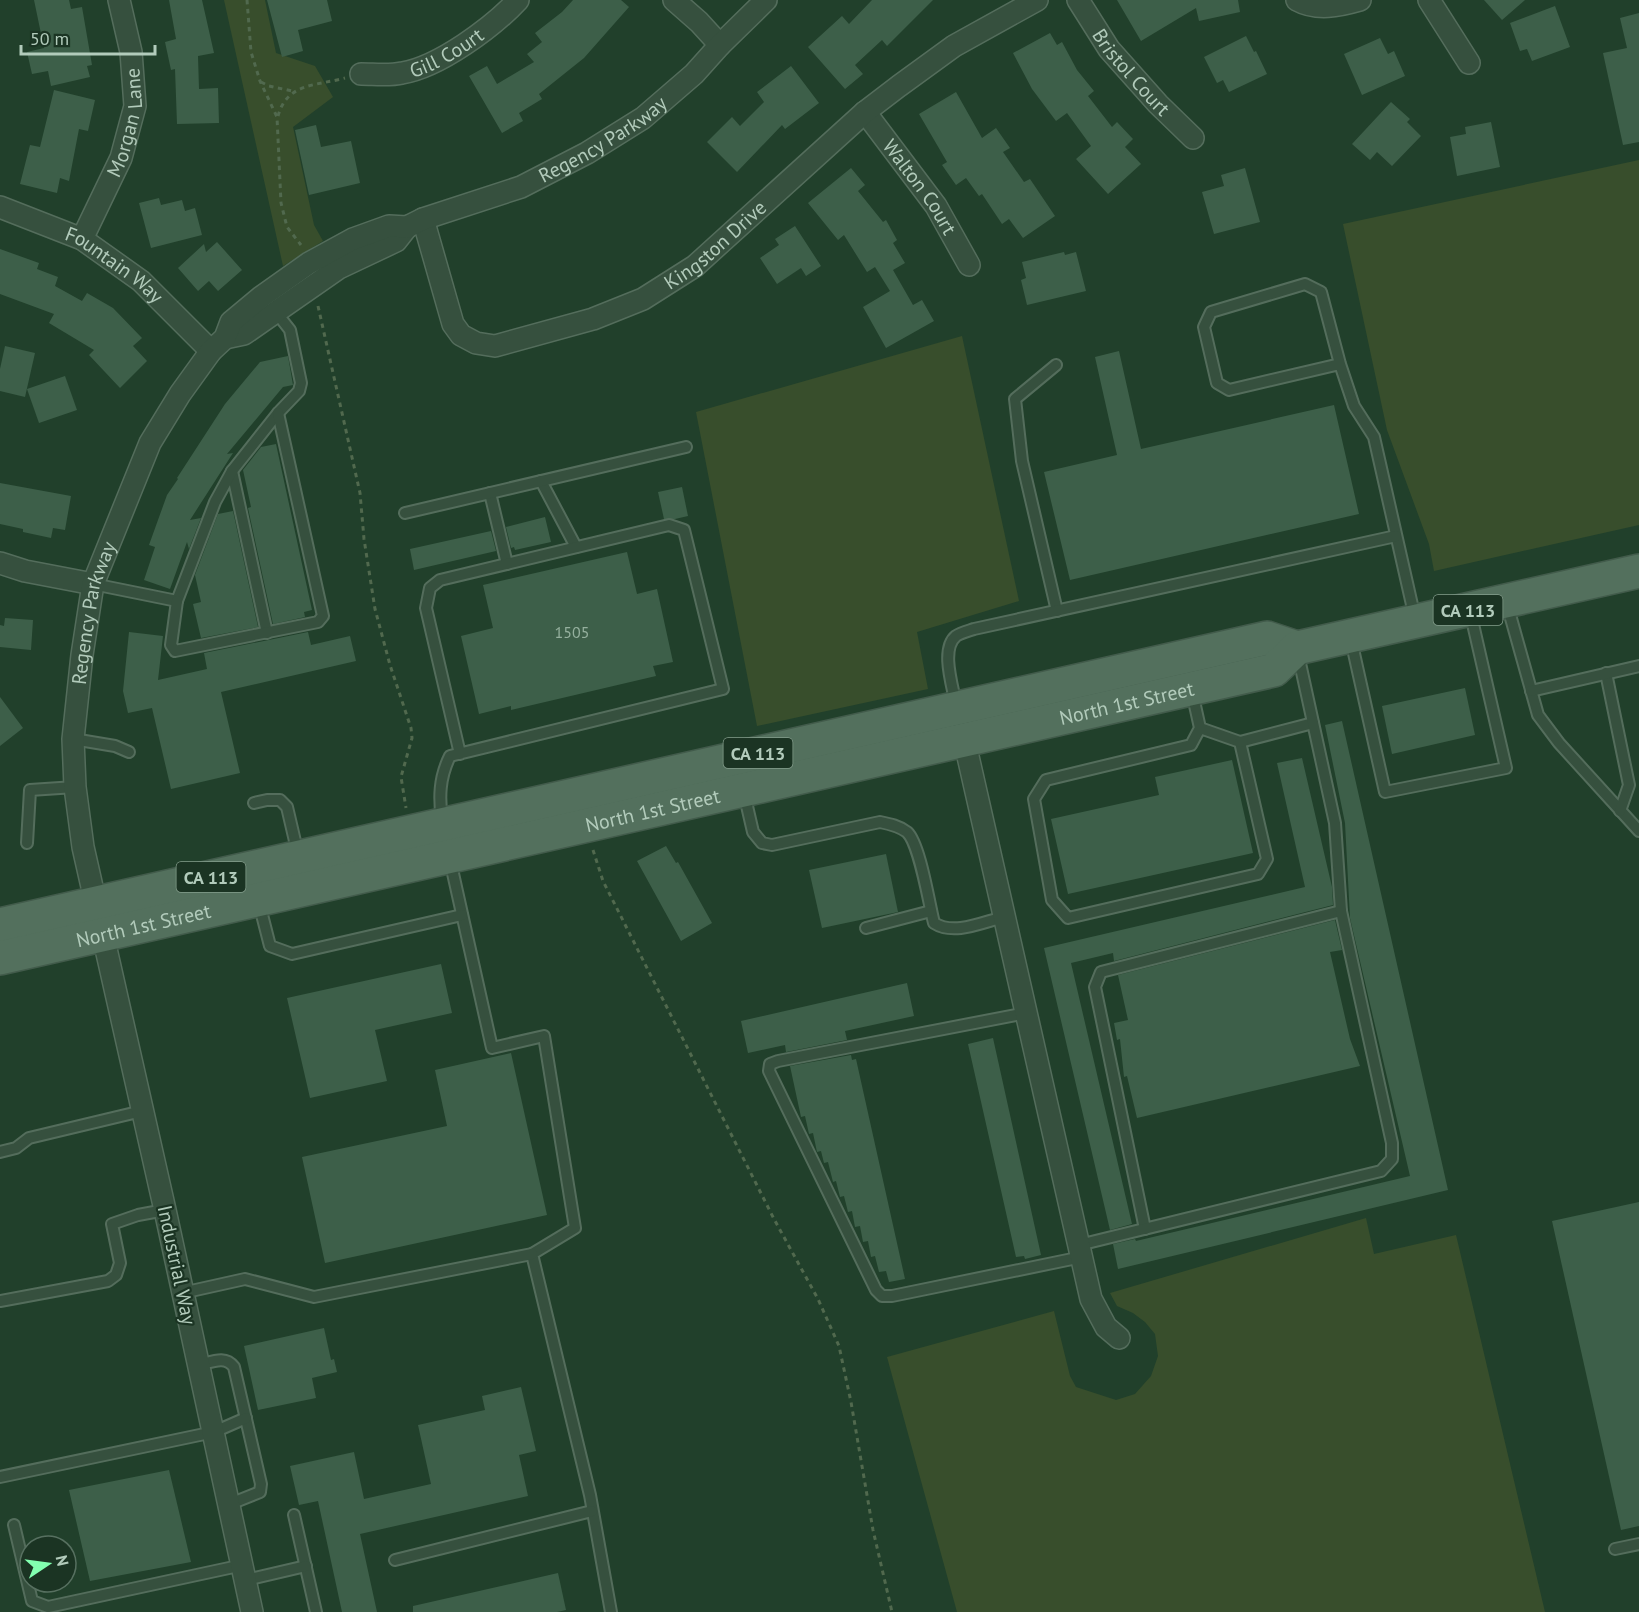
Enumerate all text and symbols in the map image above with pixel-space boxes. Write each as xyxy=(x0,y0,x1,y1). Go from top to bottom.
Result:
scale bar xyxy=(21,18,154,56)
street label: Gill Court xyxy=(406,22,489,84)
street label: Bristol Court xyxy=(1086,24,1176,122)
text: 50 m xyxy=(30,27,69,50)
street label: Morgan Lane xyxy=(101,67,148,181)
street label: Regency Parkway xyxy=(534,90,673,189)
street label: Walton Court xyxy=(877,134,963,240)
street label: Kingston Drive xyxy=(659,195,772,295)
street label: Fountain Way xyxy=(62,221,169,309)
street label: Regency Parkway xyxy=(66,537,122,686)
road number: CA 113 xyxy=(1434,595,1502,625)
house number: 1505 xyxy=(555,622,589,642)
street label: North 1st Street xyxy=(1057,675,1197,731)
road number: CA 113 xyxy=(724,738,792,768)
street label: North 1st Street xyxy=(583,783,723,838)
road number: CA 113 xyxy=(176,862,246,892)
street label: North 1st Street xyxy=(74,898,213,953)
street label: Industrial Way xyxy=(152,1203,202,1328)
north arrow xyxy=(18,1534,78,1594)
text: N xyxy=(52,1553,74,1568)

